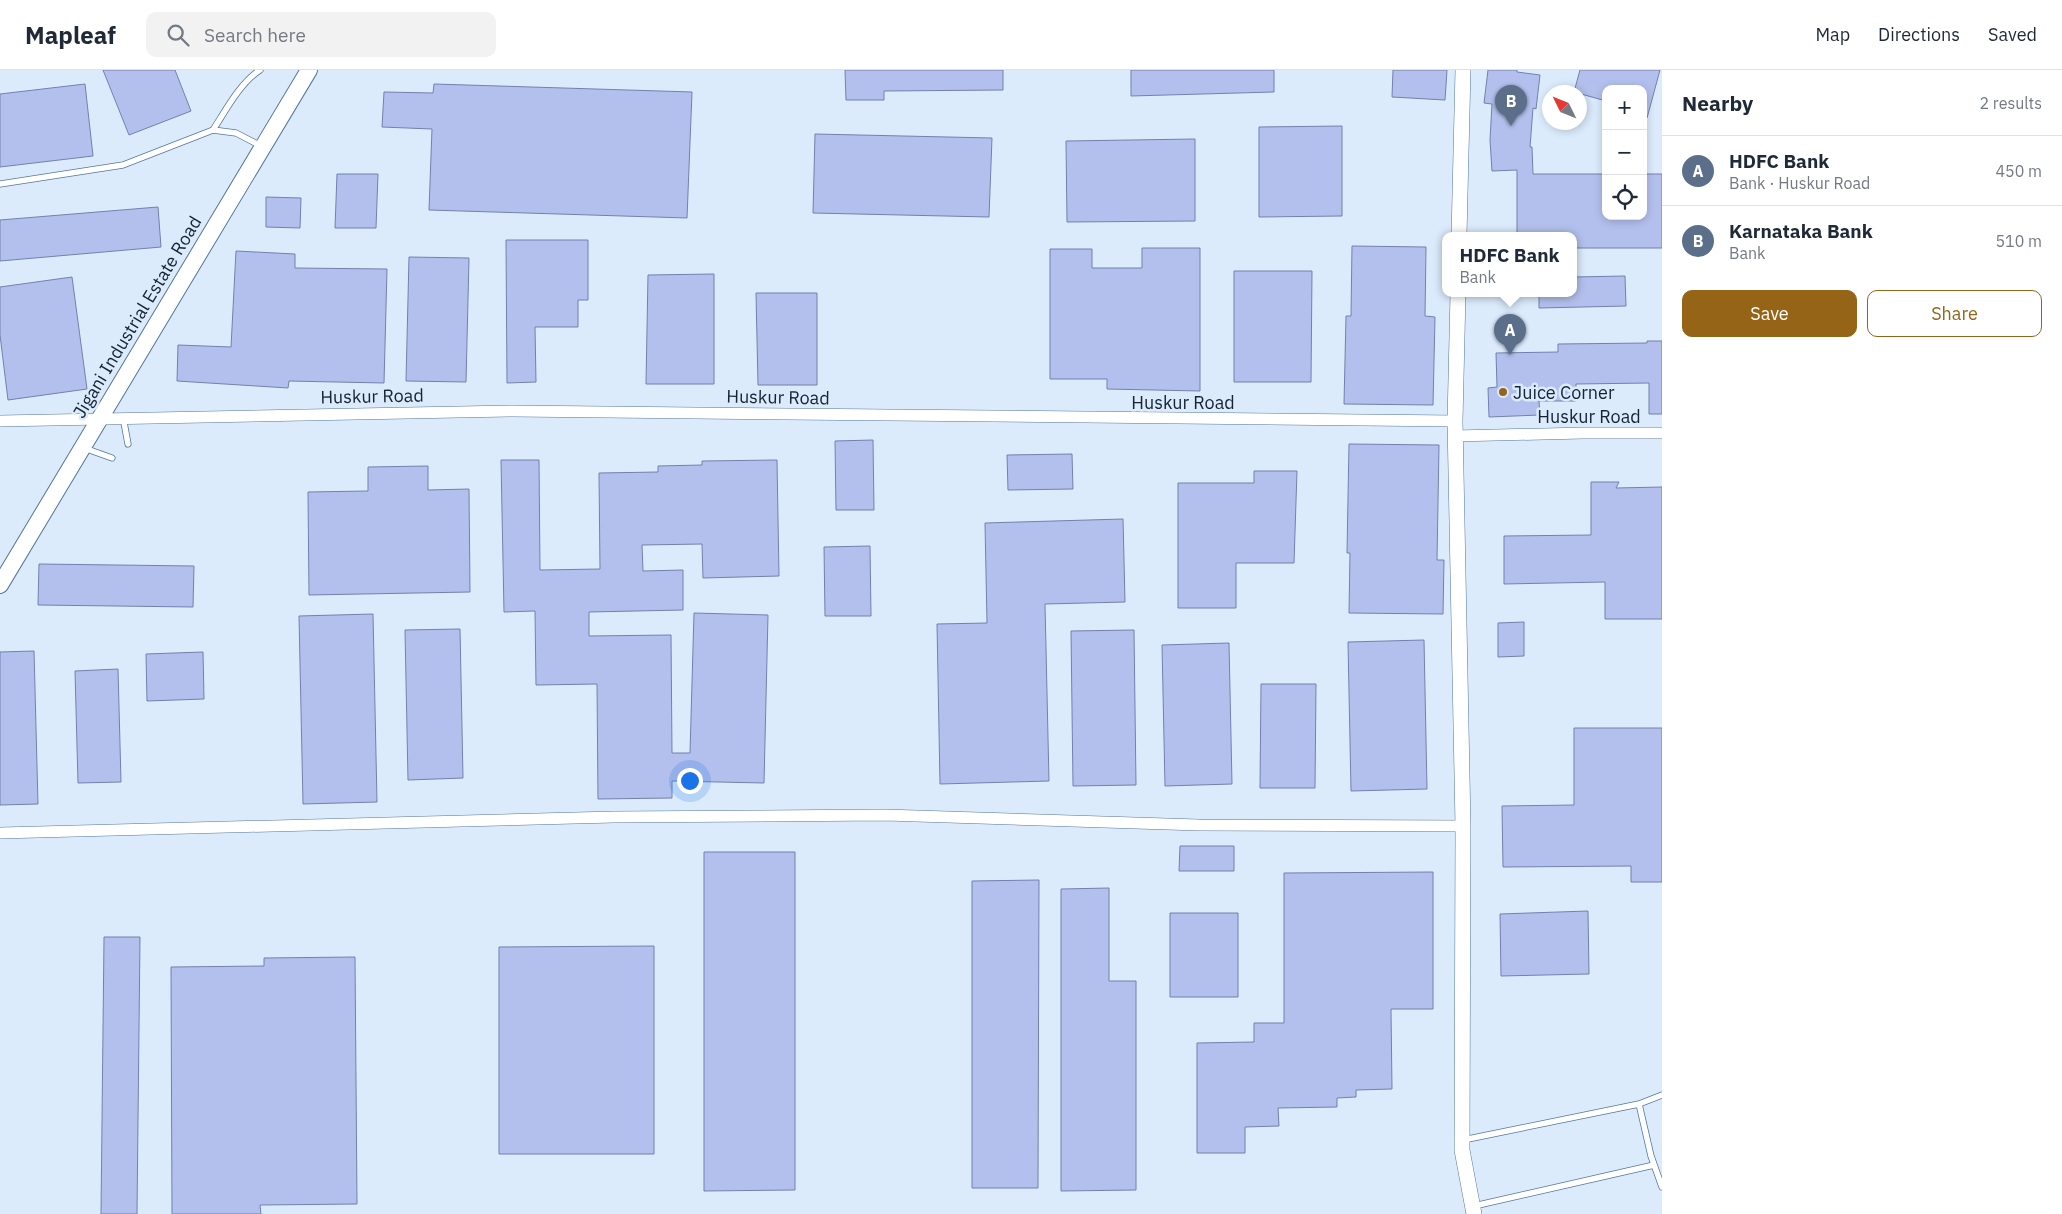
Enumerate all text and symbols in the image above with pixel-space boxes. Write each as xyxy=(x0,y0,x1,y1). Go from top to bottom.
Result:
search box xyxy=(146,12,496,57)
text: Mapleaf xyxy=(25,19,116,51)
icon: search xyxy=(164,21,192,49)
text: Search here xyxy=(204,23,306,47)
text: Map xyxy=(1815,23,1850,46)
text: Directions xyxy=(1878,23,1960,46)
text: Saved xyxy=(1988,23,2037,46)
pin: B xyxy=(1495,85,1527,126)
north arrow xyxy=(1542,85,1587,130)
map controls xyxy=(1602,85,1647,220)
button: + xyxy=(1602,85,1647,130)
text: Nearby xyxy=(1682,89,1753,117)
text: 2 results xyxy=(1979,93,2042,113)
button: − xyxy=(1602,130,1647,175)
text: HDFC Bank xyxy=(1729,149,1829,173)
text: A xyxy=(1693,161,1703,181)
text: 450 m xyxy=(1995,161,2042,181)
text: Bank · Huskur Road xyxy=(1729,173,1870,193)
button: locate xyxy=(1602,175,1647,220)
street label: Jigani Industrial Estate Road xyxy=(68,212,206,422)
text: Karnataka Bank xyxy=(1729,219,1873,243)
text: B xyxy=(1693,231,1703,251)
text: 510 m xyxy=(1995,231,2042,251)
popup xyxy=(1442,232,1577,297)
text: HDFC Bank xyxy=(1459,243,1560,267)
text: Bank xyxy=(1729,243,1766,263)
text: Bank xyxy=(1459,267,1496,287)
button: Save xyxy=(1682,290,1857,337)
button: Share xyxy=(1867,290,2042,337)
pin: A xyxy=(1494,314,1526,355)
place label: Juice Corner xyxy=(1513,381,1615,404)
street label: Huskur Road xyxy=(320,384,424,408)
street label: Huskur Road xyxy=(726,385,830,409)
marker: Juice Corner xyxy=(1497,386,1509,398)
street label: Huskur Road xyxy=(1131,391,1235,414)
street label: Huskur Road xyxy=(1537,405,1641,428)
your location xyxy=(677,768,703,794)

